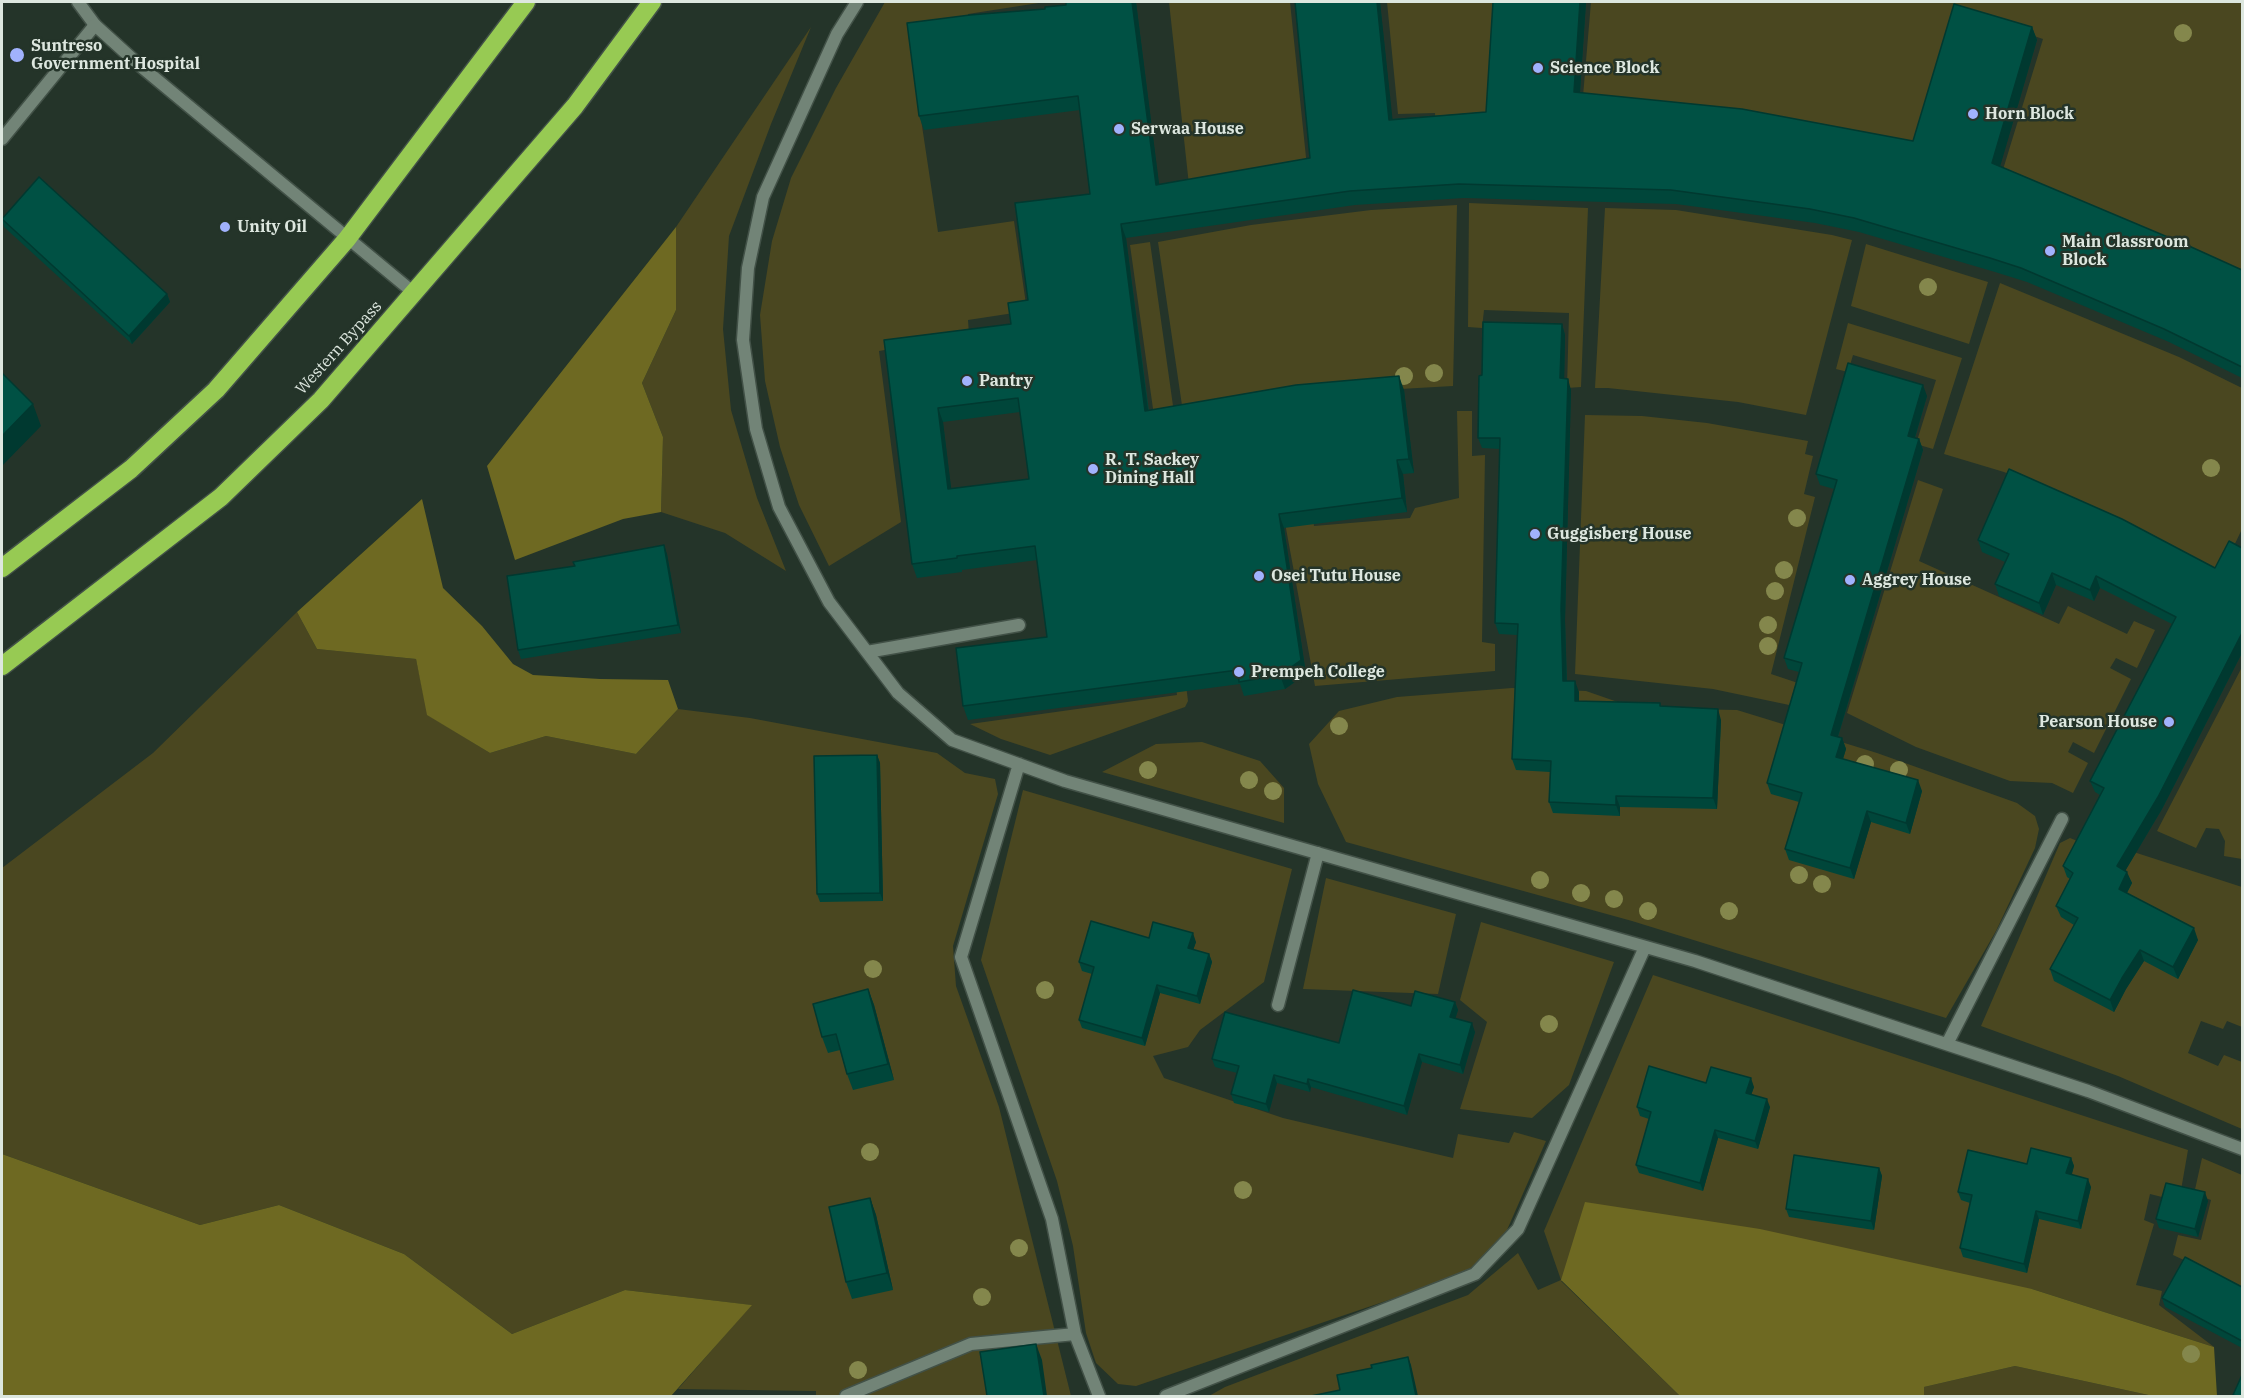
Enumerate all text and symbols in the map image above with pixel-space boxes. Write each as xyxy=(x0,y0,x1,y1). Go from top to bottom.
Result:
place label: Suntreso Government Hospital xyxy=(31,36,200,74)
marker: Suntreso Government Hospital xyxy=(8,46,26,64)
place label: Science Block xyxy=(1550,58,1659,78)
marker: Science Block xyxy=(1531,61,1545,75)
place label: Horn Block xyxy=(1985,104,2074,124)
marker: Horn Block xyxy=(1966,107,1980,121)
place label: Serwaa House xyxy=(1131,119,1244,139)
marker: Serwaa House xyxy=(1112,122,1126,136)
place label: Unity Oil xyxy=(237,217,307,237)
marker: Unity Oil xyxy=(218,220,232,234)
place label: Main Classroom Block xyxy=(2062,232,2188,270)
marker: Main Classroom Block xyxy=(2043,244,2057,258)
street label: Western Bypass xyxy=(292,297,386,399)
place label: Pantry xyxy=(979,371,1033,391)
marker: Pantry xyxy=(960,374,974,388)
place label: R. T. Sackey Dining Hall xyxy=(1105,450,1199,488)
marker: R. T. Sackey Dining Hall xyxy=(1086,462,1100,476)
place label: Guggisberg House xyxy=(1547,524,1692,544)
marker: Guggisberg House xyxy=(1528,527,1542,541)
place label: Osei Tutu House xyxy=(1271,566,1401,586)
marker: Osei Tutu House xyxy=(1252,569,1266,583)
place label: Aggrey House xyxy=(1862,570,1971,590)
marker: Aggrey House xyxy=(1843,573,1857,587)
place label: Prempeh College xyxy=(1251,662,1385,682)
marker: Prempeh College xyxy=(1232,665,1246,679)
place label: Pearson House xyxy=(2039,712,2157,732)
marker: Pearson House xyxy=(2162,715,2176,729)

